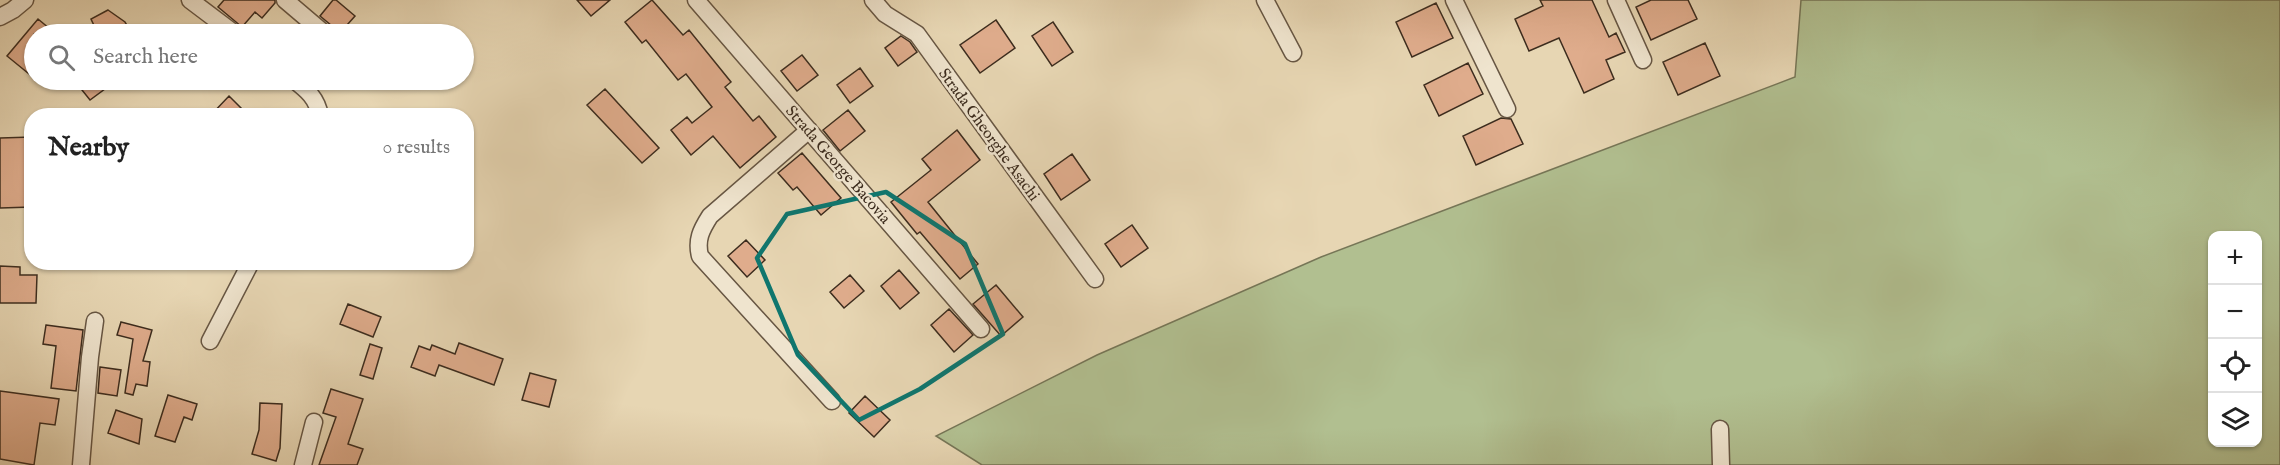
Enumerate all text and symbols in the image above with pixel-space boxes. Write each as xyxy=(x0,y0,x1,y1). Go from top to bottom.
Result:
search box xyxy=(24,24,474,90)
icon: search xyxy=(45,41,78,74)
text: Search here xyxy=(93,43,198,71)
street label: Strada Gheorghe Asachi xyxy=(933,65,1043,206)
street label: Strada George Bacovia xyxy=(781,102,894,229)
text: Nearby xyxy=(48,131,129,164)
text: 0 results xyxy=(383,135,450,160)
map controls xyxy=(2208,231,2262,447)
button: + xyxy=(2208,231,2262,285)
button: − xyxy=(2208,285,2262,339)
button: locate xyxy=(2208,339,2262,393)
button: layers xyxy=(2208,393,2262,447)

